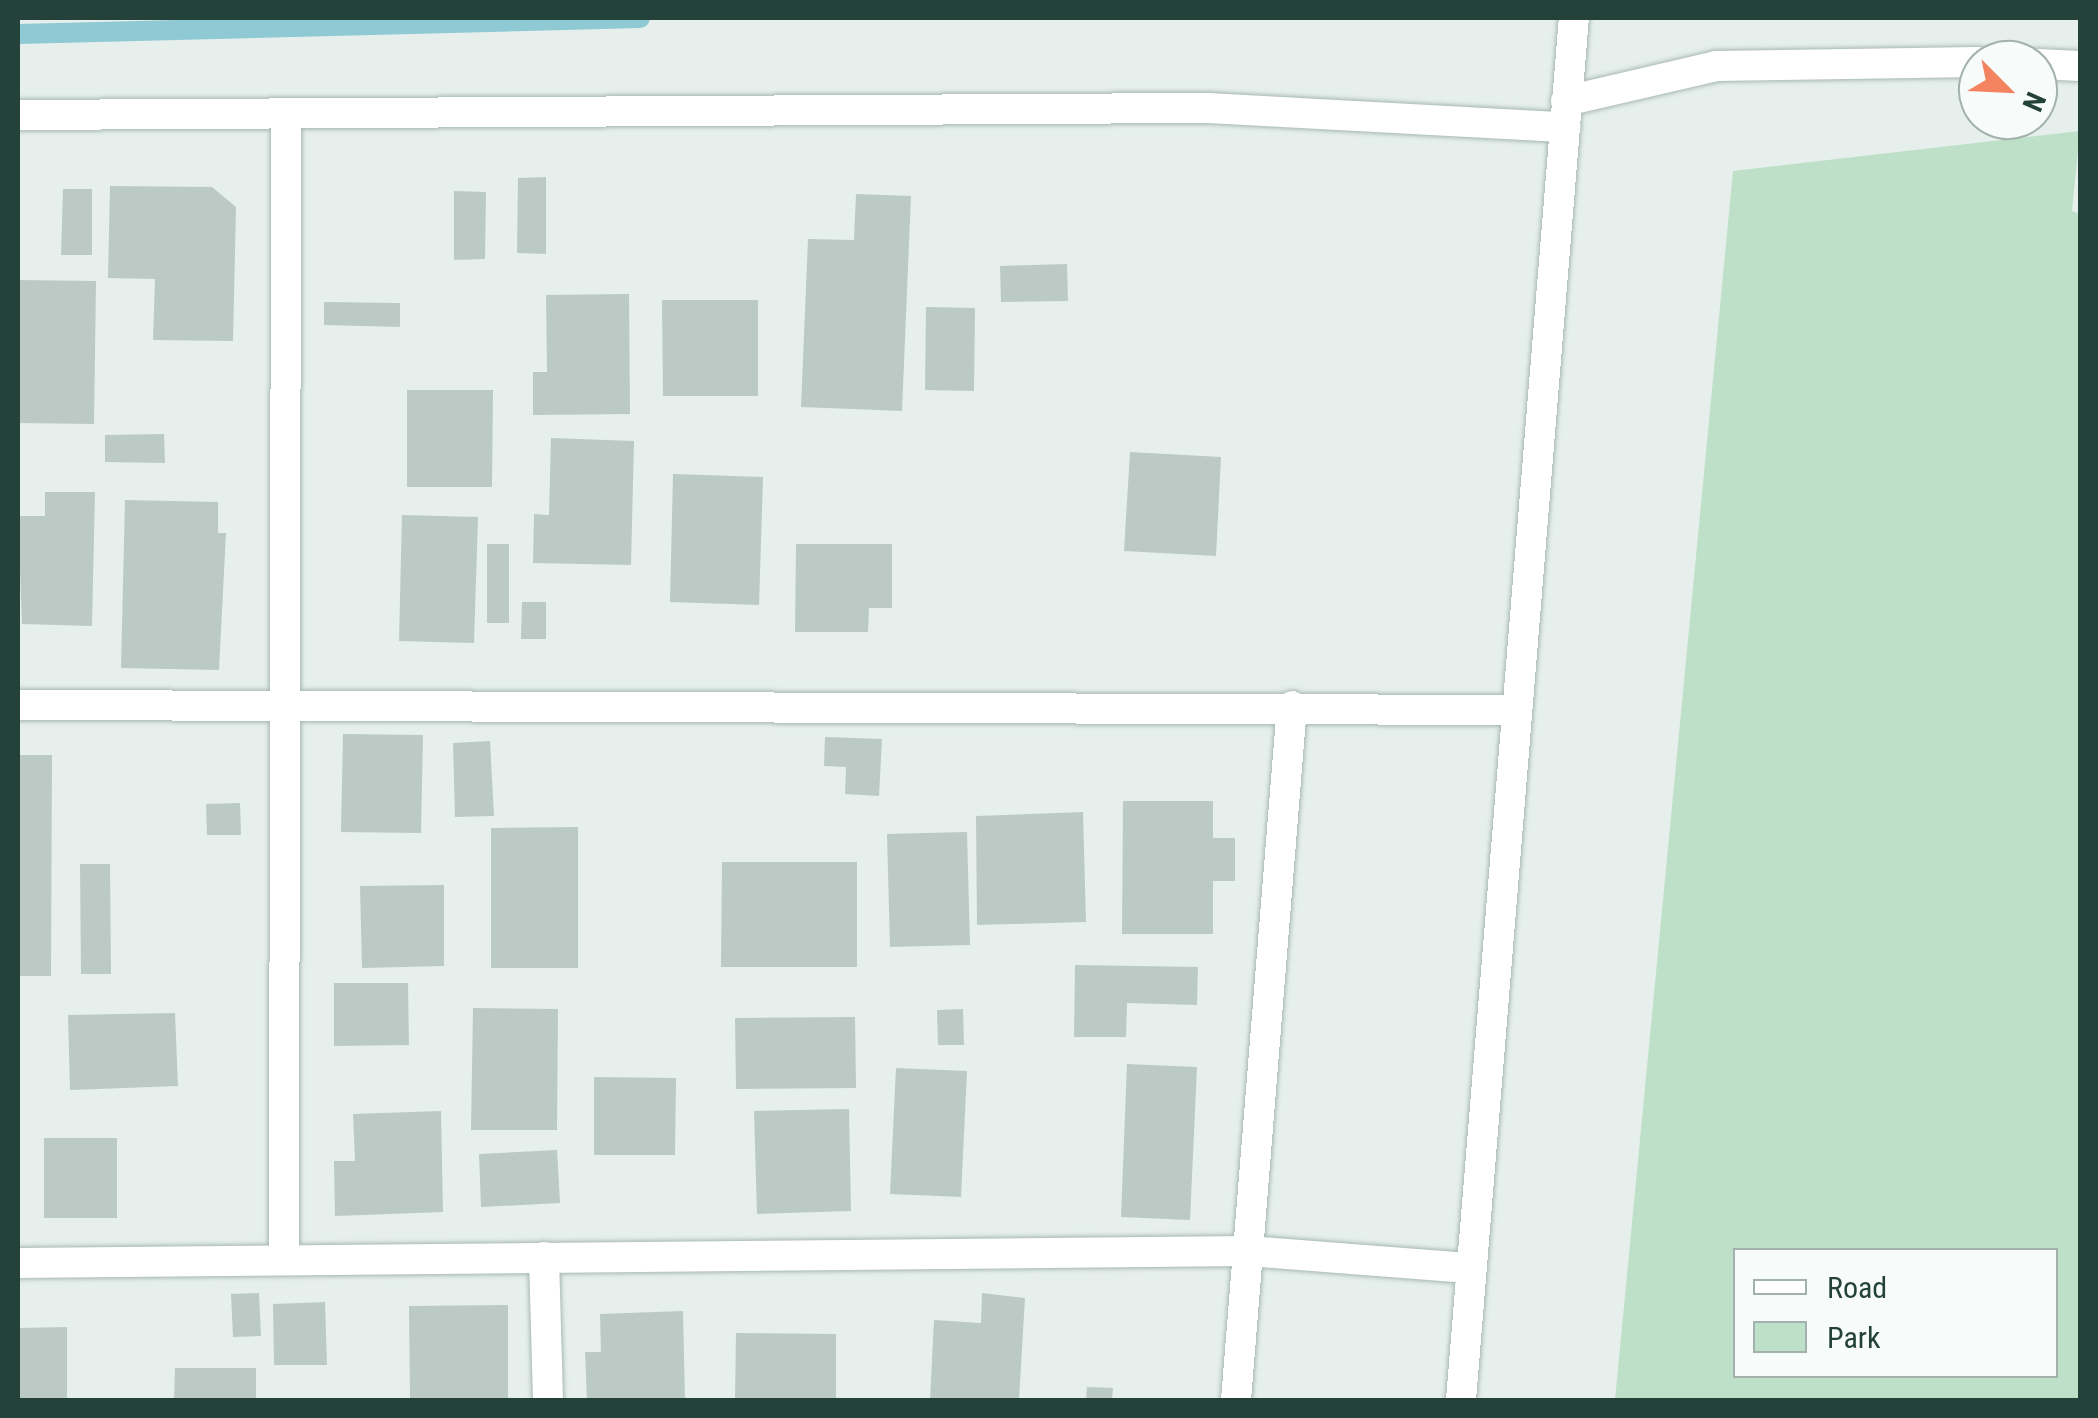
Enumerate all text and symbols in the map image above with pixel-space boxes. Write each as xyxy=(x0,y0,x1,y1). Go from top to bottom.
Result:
north arrow xyxy=(1958,40,2058,140)
text: N xyxy=(2015,87,2053,116)
legend xyxy=(1733,1248,2058,1378)
text: Road xyxy=(1827,1270,1887,1305)
text: Park xyxy=(1827,1320,1881,1355)

